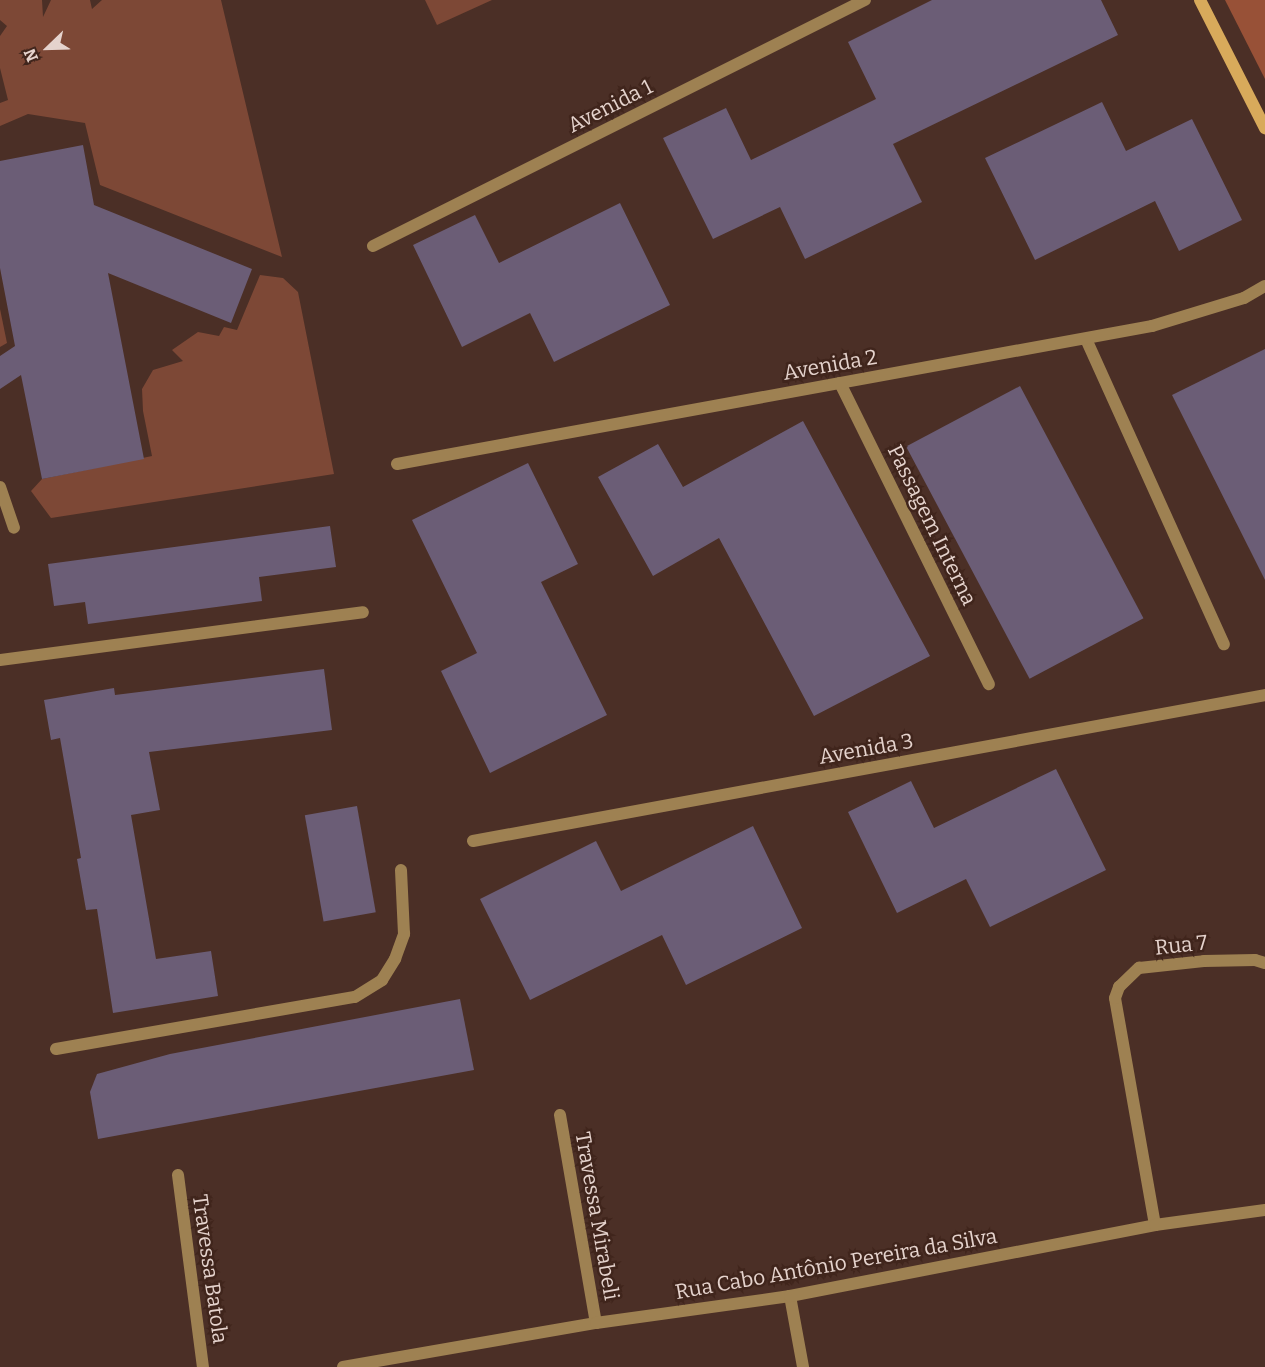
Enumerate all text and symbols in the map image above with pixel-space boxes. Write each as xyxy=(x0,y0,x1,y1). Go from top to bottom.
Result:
north arrow xyxy=(18,18,78,78)
text: N xyxy=(20,46,42,65)
street label: Avenida 1 xyxy=(563,74,657,138)
street label: Avenida 2 xyxy=(781,344,879,386)
street label: Passagem Interna xyxy=(882,441,982,609)
street label: Avenida 3 xyxy=(817,728,915,770)
street label: Rua 7 xyxy=(1153,930,1209,960)
street label: Travessa Mirabeli xyxy=(570,1130,624,1302)
street label: Travessa Batola xyxy=(187,1193,233,1345)
street label: Rua Cabo Antônio Pereira da Silva xyxy=(673,1223,999,1305)

